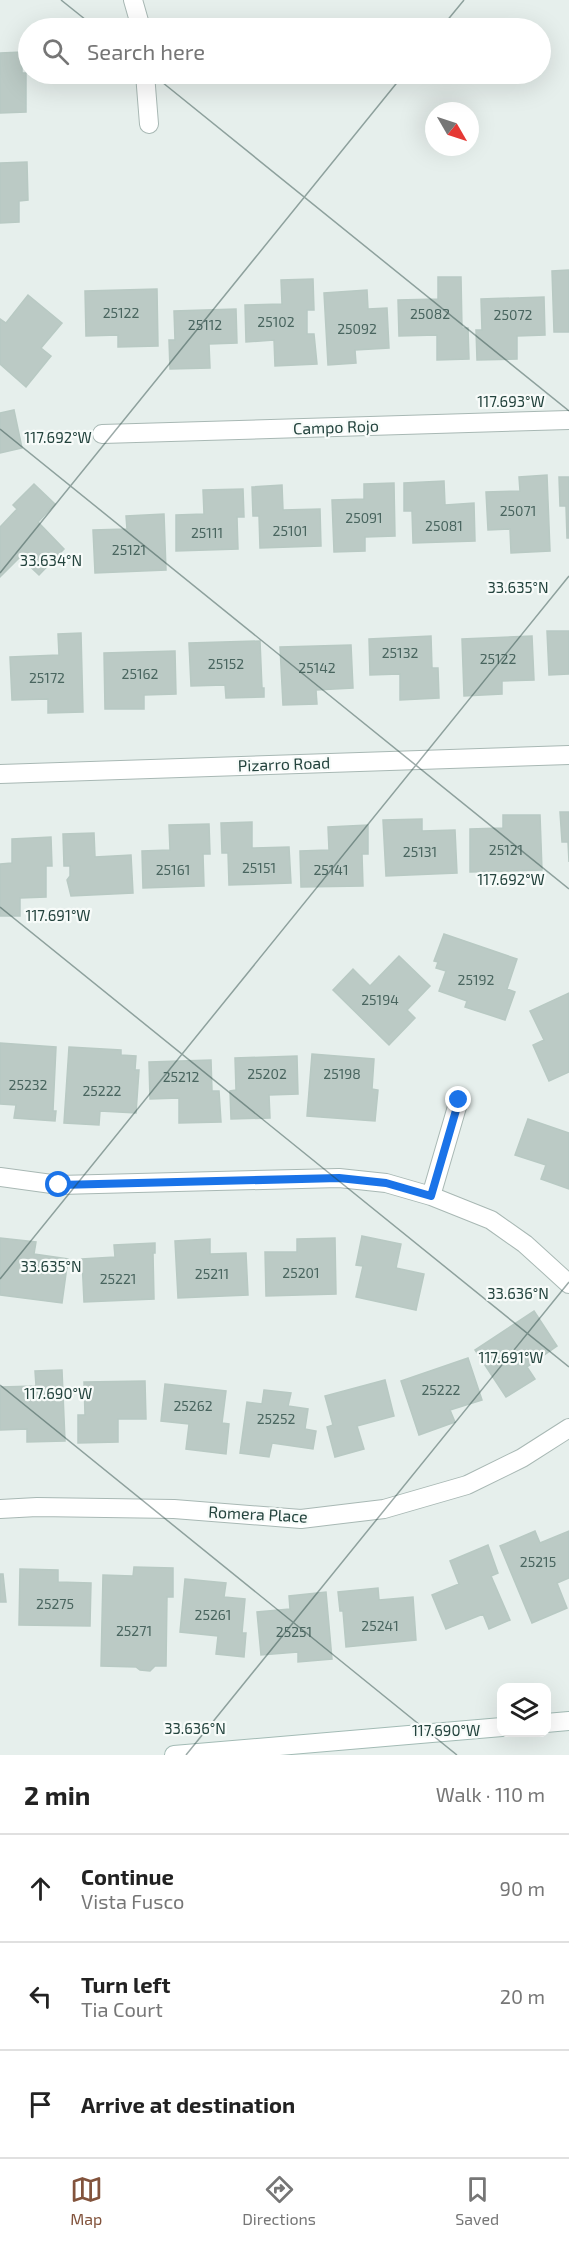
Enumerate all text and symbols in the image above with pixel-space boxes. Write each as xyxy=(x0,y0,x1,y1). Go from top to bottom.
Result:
search box xyxy=(18,18,551,84)
icon: search xyxy=(39,35,72,68)
text: Search here xyxy=(87,38,205,64)
north arrow xyxy=(425,102,479,156)
house number: 25122 xyxy=(103,304,139,321)
house number: 25082 xyxy=(410,305,450,322)
house number: 25072 xyxy=(494,306,533,323)
house number: 25102 xyxy=(257,313,295,330)
house number: 25112 xyxy=(188,316,222,333)
house number: 25092 xyxy=(337,320,377,337)
text: 117.693°W xyxy=(477,392,545,410)
street label: Campo Rojo xyxy=(293,416,379,438)
text: 117.692°W xyxy=(24,428,92,446)
house number: 25071 xyxy=(500,502,536,519)
house number: 25091 xyxy=(345,509,383,526)
house number: 25081 xyxy=(425,517,463,534)
house number: 25101 xyxy=(273,522,307,539)
house number: 25111 xyxy=(191,524,223,541)
house number: 25121 xyxy=(112,541,146,558)
text: 33.634°N xyxy=(20,551,82,569)
text: 33.635°N xyxy=(487,578,549,596)
house number: 25132 xyxy=(382,644,418,661)
house number: 25122 xyxy=(480,650,516,667)
house number: 25152 xyxy=(208,655,244,672)
house number: 25142 xyxy=(298,659,336,676)
house number: 25162 xyxy=(122,665,159,682)
house number: 25172 xyxy=(29,669,65,686)
street label: Pizarro Road xyxy=(237,752,331,775)
house number: 25121 xyxy=(489,841,523,858)
house number: 25131 xyxy=(403,843,437,860)
house number: 25151 xyxy=(242,859,276,876)
house number: 25161 xyxy=(156,861,190,878)
house number: 25141 xyxy=(313,861,349,878)
text: 117.692°W xyxy=(477,870,545,888)
text: 117.691°W xyxy=(25,906,91,924)
house number: 25192 xyxy=(458,971,495,988)
house number: 25194 xyxy=(361,991,399,1008)
house number: 25202 xyxy=(247,1065,287,1082)
house number: 25198 xyxy=(323,1065,361,1082)
house number: 25212 xyxy=(163,1068,199,1085)
house number: 25232 xyxy=(9,1076,48,1093)
house number: 25222 xyxy=(83,1082,122,1099)
route end xyxy=(445,1086,471,1112)
route start xyxy=(45,1171,71,1197)
text: 33.635°N xyxy=(20,1257,82,1275)
house number: 25201 xyxy=(282,1264,320,1281)
house number: 25211 xyxy=(195,1265,229,1282)
house number: 25221 xyxy=(100,1270,136,1287)
text: 33.636°N xyxy=(487,1284,549,1302)
text: 117.691°W xyxy=(478,1348,544,1366)
house number: 25222 xyxy=(422,1381,461,1398)
text: 117.690°W xyxy=(24,1384,92,1402)
house number: 25262 xyxy=(173,1397,213,1414)
house number: 25252 xyxy=(257,1410,295,1427)
street label: Romera Place xyxy=(208,1501,308,1526)
house number: 25215 xyxy=(520,1553,556,1570)
house number: 25275 xyxy=(36,1595,74,1612)
house number: 25261 xyxy=(195,1606,231,1623)
house number: 25241 xyxy=(361,1617,399,1634)
house number: 25271 xyxy=(116,1622,152,1639)
house number: 25251 xyxy=(276,1623,312,1640)
map controls xyxy=(497,1683,551,1737)
button: layers xyxy=(497,1683,551,1737)
text: 33.636°N xyxy=(164,1719,226,1737)
text: 117.690°W xyxy=(412,1721,480,1739)
text: 2 min xyxy=(24,1779,90,1810)
text: Walk · 110 m xyxy=(436,1782,545,1806)
text: Continue xyxy=(81,1863,174,1889)
icon: ahead xyxy=(24,1872,57,1905)
text: 90 m xyxy=(500,1876,545,1900)
text: Vista Fusco xyxy=(81,1889,184,1913)
text: Turn left xyxy=(81,1971,170,1997)
icon: left xyxy=(24,1980,57,2013)
text: 20 m xyxy=(500,1984,545,2008)
text: Tia Court xyxy=(81,1997,163,2021)
icon: arrive xyxy=(24,2088,57,2121)
text: Arrive at destination xyxy=(81,2091,295,2117)
tab: Map xyxy=(70,2173,103,2228)
tab: Directions xyxy=(242,2173,316,2228)
tab: Saved xyxy=(455,2173,499,2228)

